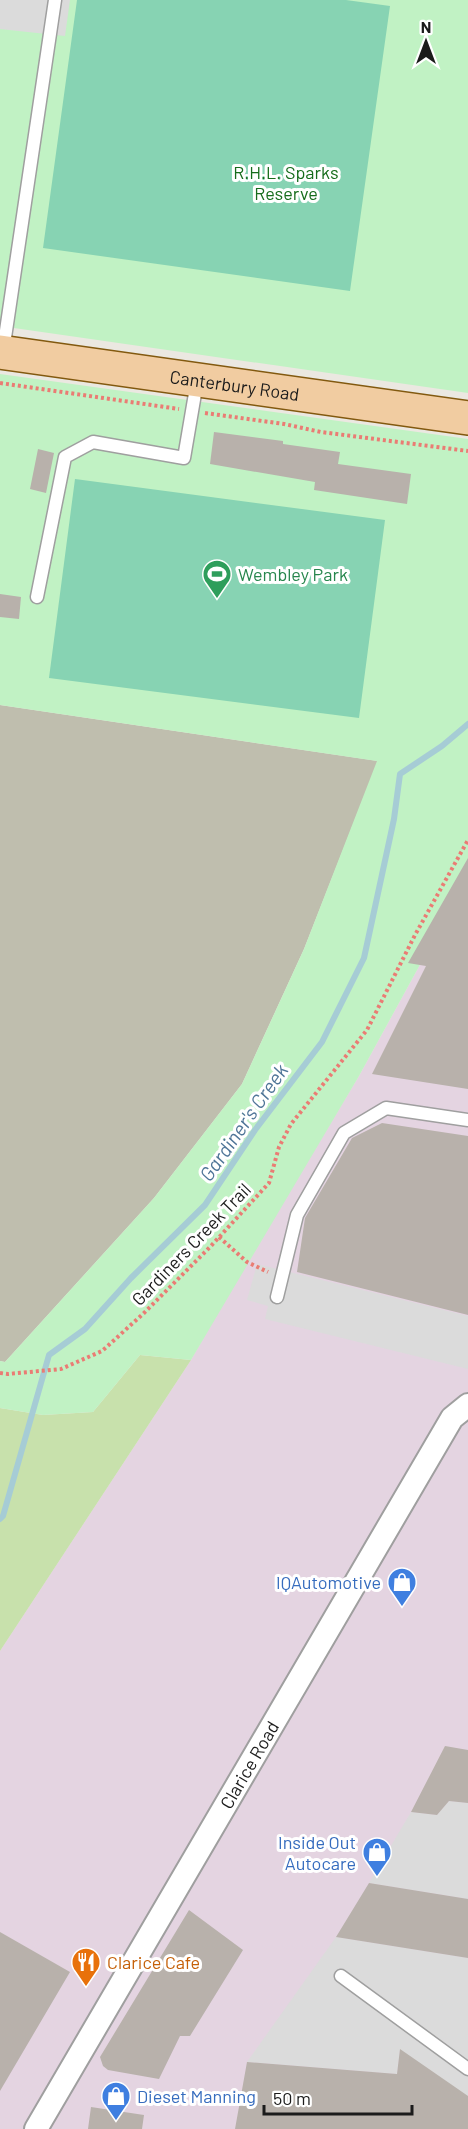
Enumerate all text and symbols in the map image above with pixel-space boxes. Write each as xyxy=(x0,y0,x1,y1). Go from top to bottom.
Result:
north arrow xyxy=(396,12,456,72)
text: N xyxy=(421,17,431,36)
park label: R.H.L. Sparks Reserve xyxy=(233,161,339,204)
street label: Canterbury Road xyxy=(169,365,301,405)
sports icon: Wembley Park xyxy=(201,558,233,600)
place label: Wembley Park xyxy=(238,563,348,585)
water label: Gardiner's Creek xyxy=(194,1059,292,1185)
street label: Gardiners Creek Trail xyxy=(127,1178,255,1310)
shop icon: IQAutomotive xyxy=(386,1566,418,1608)
place label: IQAutomotive xyxy=(276,1571,381,1593)
street label: Clarice Road xyxy=(215,1717,283,1813)
place label: Inside Out Autocare xyxy=(278,1831,356,1874)
shop icon: Inside Out Autocare xyxy=(361,1836,393,1878)
restaurant icon: Clarice Cafe xyxy=(70,1946,102,1988)
place label: Clarice Cafe xyxy=(107,1951,200,1973)
scale bar xyxy=(264,2078,412,2116)
shop icon: Dieset Manning xyxy=(100,2080,132,2122)
place label: Dieset Manning xyxy=(137,2085,256,2107)
text: 50 m xyxy=(273,2087,311,2109)

